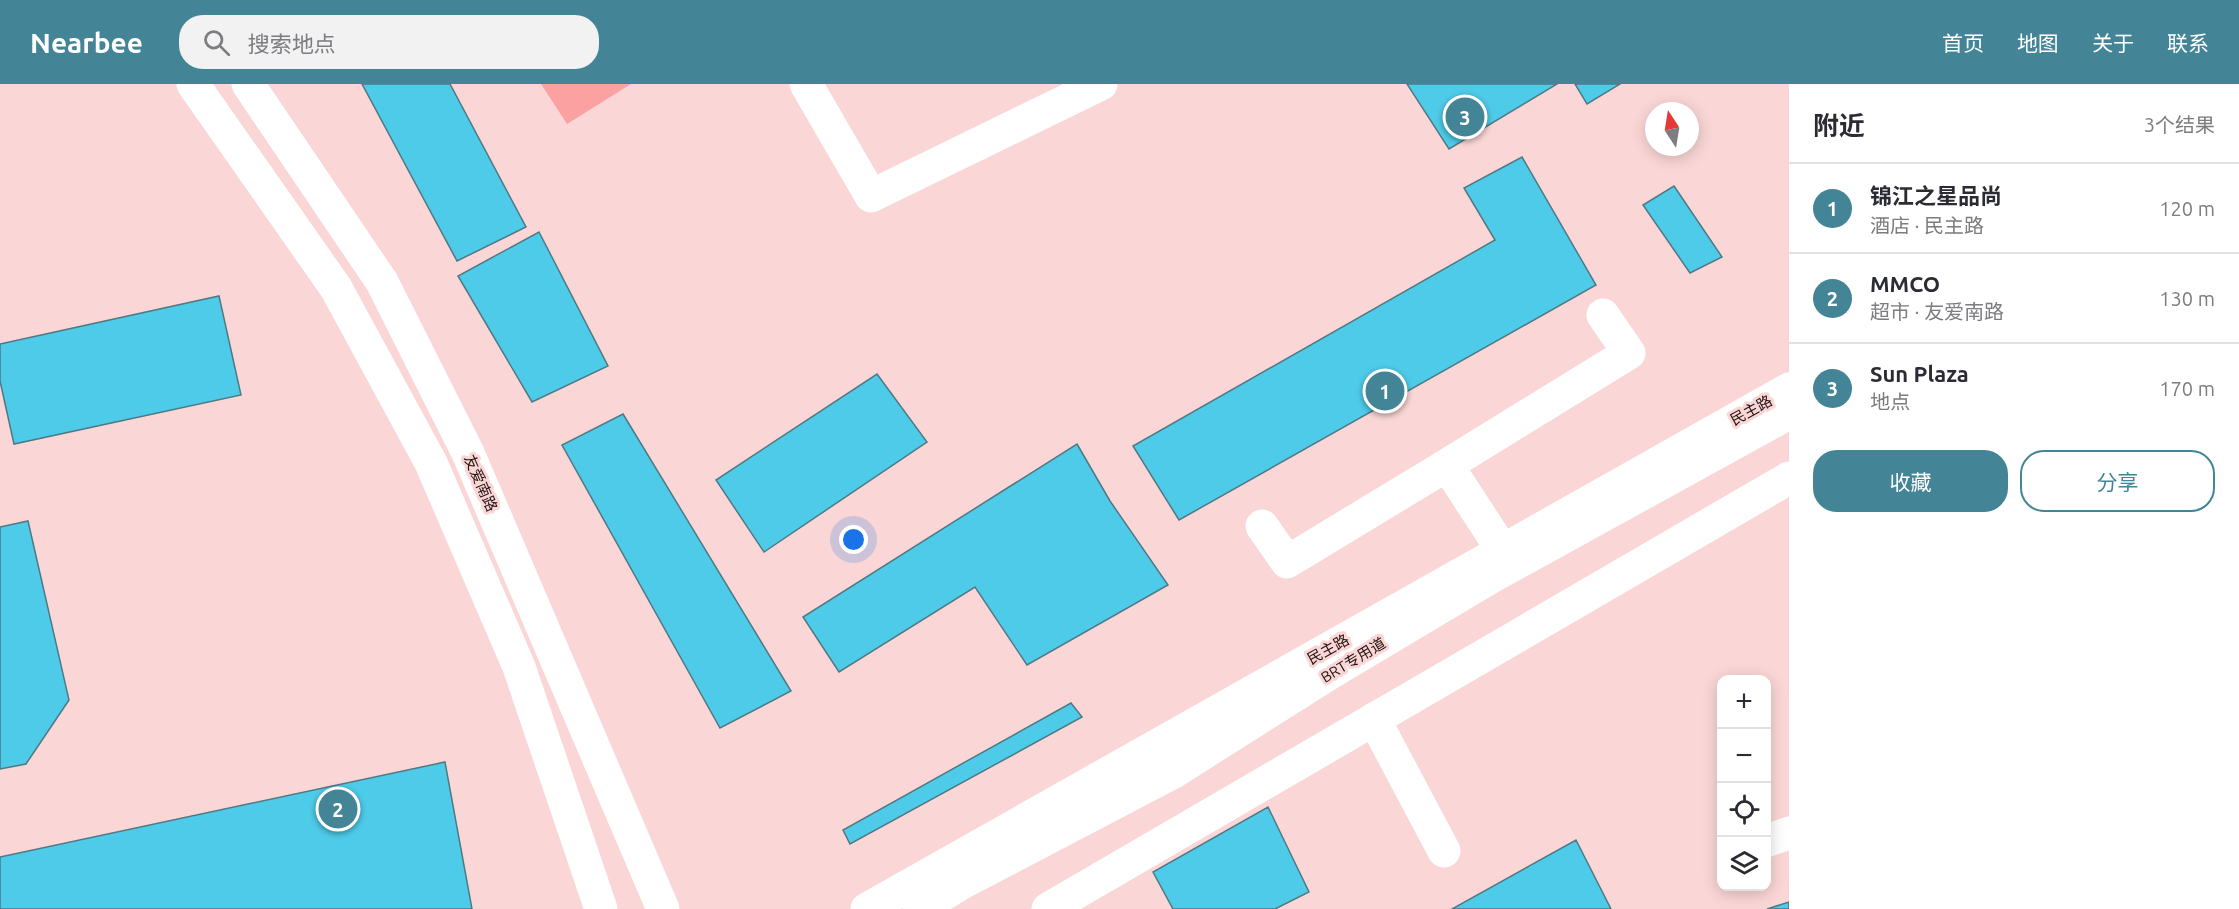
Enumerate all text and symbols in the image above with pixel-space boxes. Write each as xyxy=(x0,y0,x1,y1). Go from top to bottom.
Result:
search box xyxy=(179,15,599,69)
icon: search xyxy=(200,26,233,59)
text: Nearbee xyxy=(30,27,143,58)
text: 搜索地点 xyxy=(248,31,336,56)
text: 首页 xyxy=(1942,31,1984,55)
text: 地图 xyxy=(2017,31,2059,55)
text: 关于 xyxy=(2092,31,2134,55)
text: 联系 xyxy=(2167,31,2209,55)
pin: 3 xyxy=(1446,94,1484,140)
north arrow xyxy=(1645,102,1699,156)
text: 附近 xyxy=(1813,111,1865,140)
text: 3个结果 xyxy=(2144,113,2215,136)
text: 锦江之星品尚 xyxy=(1870,183,2002,208)
text: 1 xyxy=(1827,197,1838,220)
text: 120 m xyxy=(2159,197,2215,220)
text: 酒店 · 民主路 xyxy=(1870,214,1984,237)
text: MMCO xyxy=(1870,271,1940,296)
text: 2 xyxy=(1827,287,1838,310)
text: 130 m xyxy=(2159,287,2215,310)
text: 超市 · 友爱南路 xyxy=(1870,300,2004,323)
text: Sun Plaza xyxy=(1870,361,1969,386)
pin: 1 xyxy=(1366,368,1404,414)
text: 3 xyxy=(1827,377,1838,400)
text: 170 m xyxy=(2159,377,2215,400)
text: 地点 xyxy=(1870,390,1910,413)
street label: 民主路 xyxy=(1727,392,1775,428)
button: 收藏 xyxy=(1813,450,2008,512)
button: 分享 xyxy=(2020,450,2215,512)
street label: 友爱南路 xyxy=(461,452,501,514)
your location xyxy=(839,525,868,554)
street label: 民主路 xyxy=(1304,631,1352,667)
street label: BRT专用道 xyxy=(1318,634,1388,686)
map controls xyxy=(1717,675,1771,891)
button: + xyxy=(1717,675,1771,729)
button: − xyxy=(1717,729,1771,783)
button: locate xyxy=(1717,783,1771,837)
pin: 2 xyxy=(318,786,358,832)
button: layers xyxy=(1717,837,1771,891)

